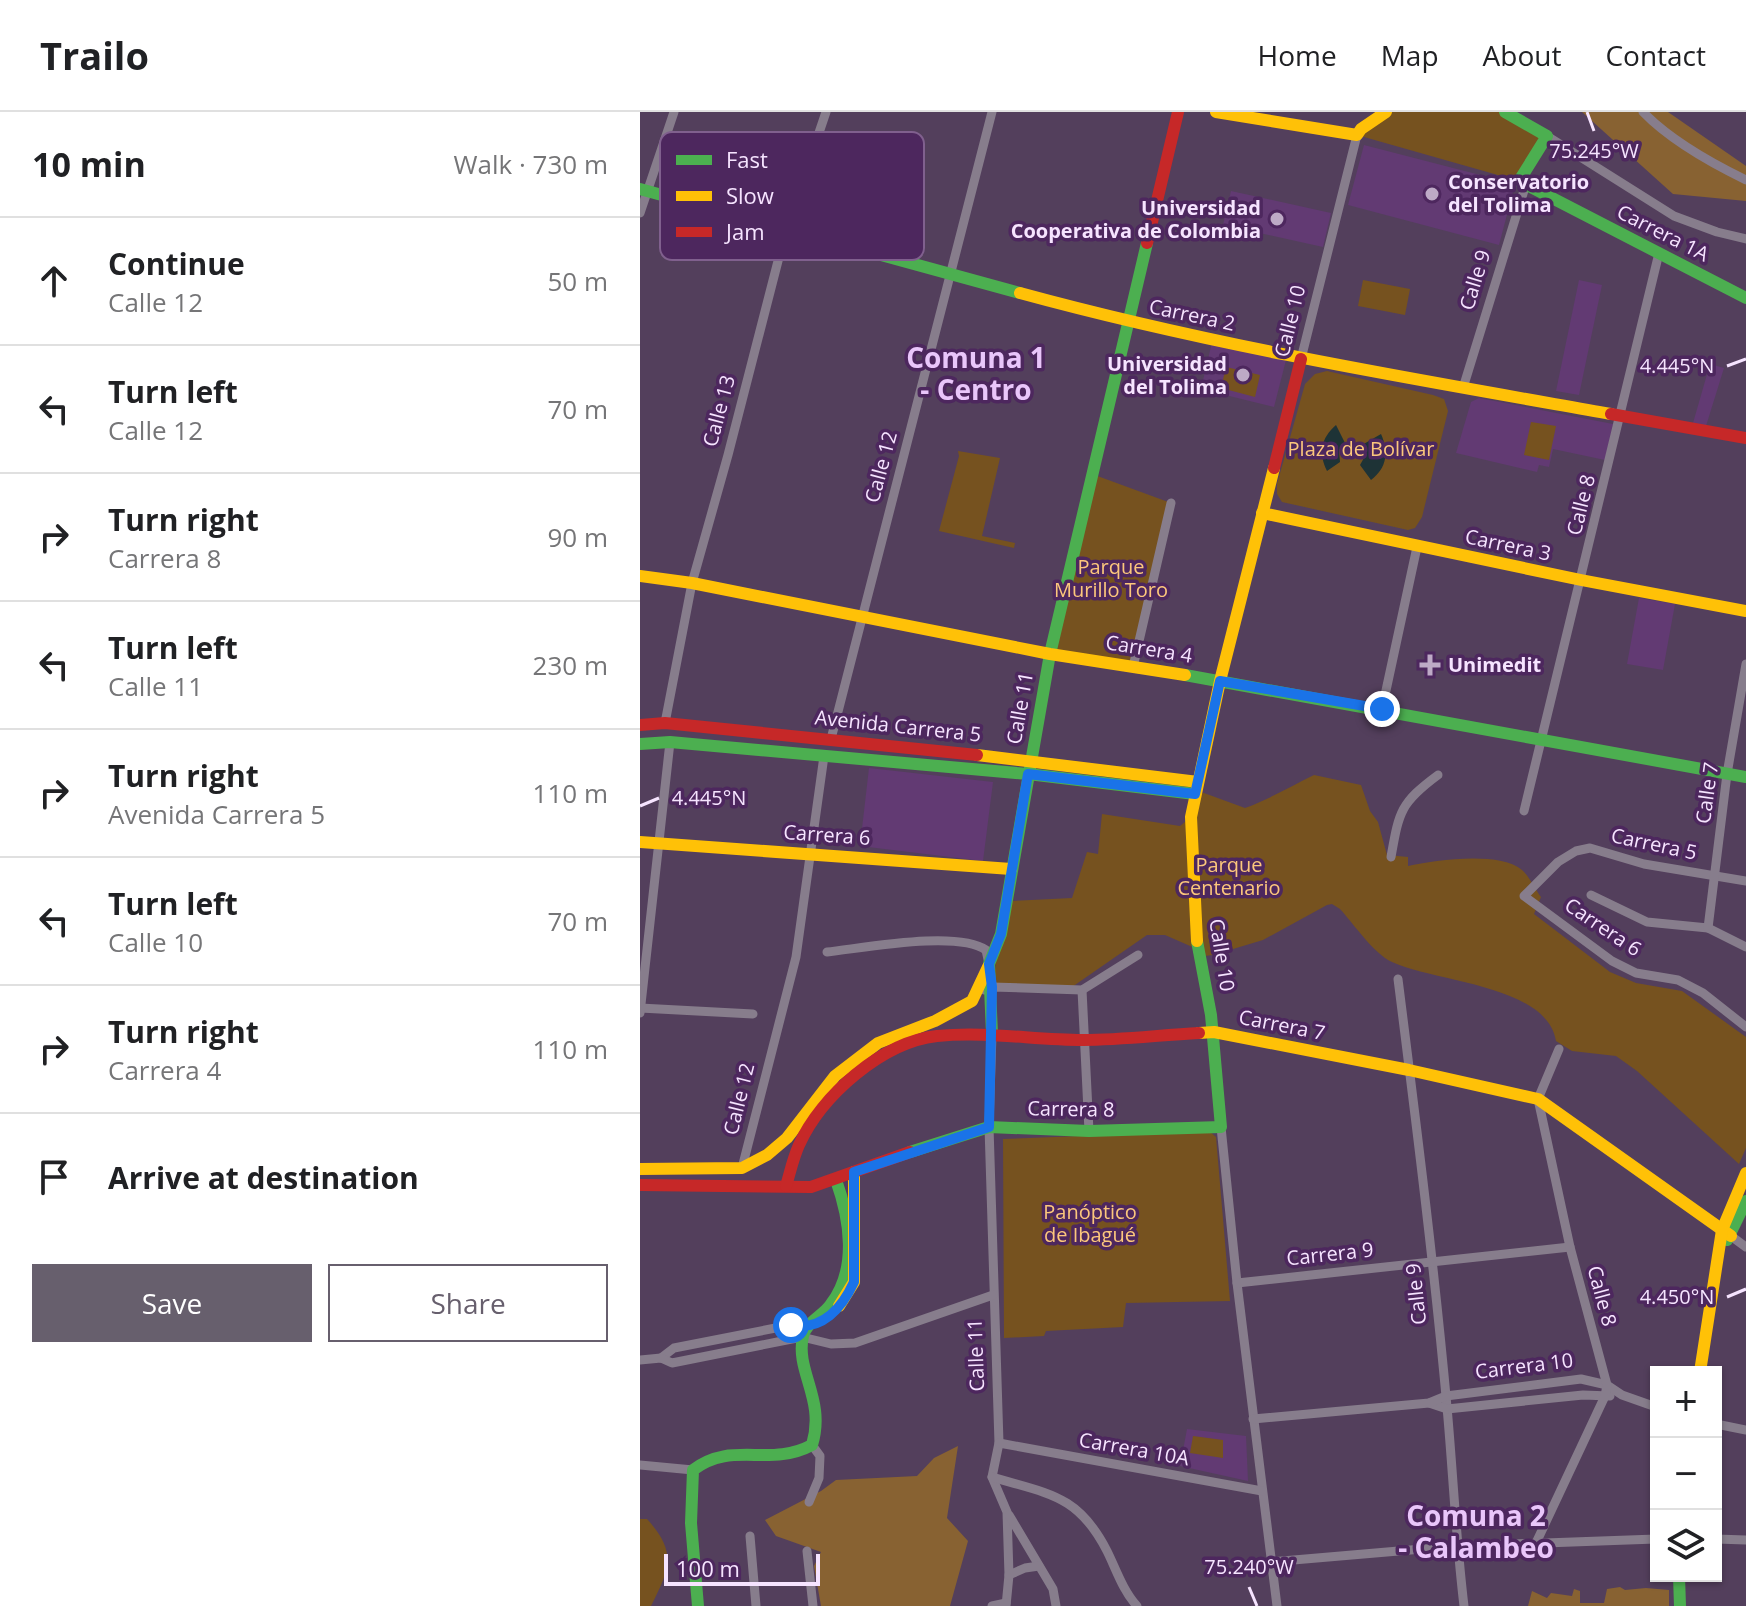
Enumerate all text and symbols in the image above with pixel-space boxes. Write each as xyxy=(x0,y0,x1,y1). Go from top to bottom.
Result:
text: Trailo xyxy=(40,29,149,81)
text: Home xyxy=(1258,36,1337,74)
text: Map xyxy=(1381,36,1439,74)
text: About xyxy=(1483,36,1561,74)
text: Contact xyxy=(1605,36,1706,74)
legend xyxy=(660,132,924,260)
text: 75.245°W xyxy=(1549,137,1639,164)
text: 10 min xyxy=(32,141,146,187)
text: Fast xyxy=(726,144,768,174)
text: Walk · 730 m xyxy=(454,146,608,182)
place label: Conservatorio del Tolima xyxy=(1448,168,1589,218)
text: Slow xyxy=(726,180,774,210)
marker: Conservatorio del Tolima xyxy=(1423,185,1441,203)
place label: Universidad Cooperativa de Colombia xyxy=(1011,194,1261,244)
street label: Carrera 1A xyxy=(1613,198,1714,267)
marker: Universidad Cooperativa de Colombia xyxy=(1268,210,1286,228)
text: Jam xyxy=(724,216,765,246)
text: Continue xyxy=(108,243,245,284)
street label: Calle 9 xyxy=(1453,246,1496,313)
icon: ahead xyxy=(32,259,76,303)
text: 50 m xyxy=(547,263,608,299)
street label: Calle 10 xyxy=(1268,282,1311,360)
text: Calle 12 xyxy=(108,284,203,320)
street label: Carrera 2 xyxy=(1147,292,1238,337)
district label: Comuna 1 - Centro xyxy=(906,338,1046,408)
place label: Universidad del Tolima xyxy=(1107,350,1227,400)
text: 4.445°N xyxy=(1640,352,1714,379)
marker: Universidad del Tolima xyxy=(1234,366,1252,384)
text: Turn left xyxy=(108,371,238,412)
street label: Calle 13 xyxy=(696,372,741,450)
icon: left xyxy=(32,387,76,431)
text: 70 m xyxy=(547,391,608,427)
text: Calle 12 xyxy=(108,412,203,448)
street label: Calle 12 xyxy=(858,428,903,506)
park label: Plaza de Bolívar xyxy=(1288,435,1434,462)
street label: Calle 8 xyxy=(1560,472,1601,538)
text: Turn right xyxy=(108,499,259,540)
icon: right xyxy=(32,515,76,559)
text: 90 m xyxy=(547,519,608,555)
street label: Carrera 3 xyxy=(1463,522,1554,567)
text: Carrera 8 xyxy=(108,540,221,576)
park label: Parque Murillo Toro xyxy=(1054,553,1168,603)
text: Turn left xyxy=(108,627,238,668)
street label: Carrera 4 xyxy=(1104,628,1195,669)
icon: left xyxy=(32,643,76,687)
text: 230 m xyxy=(533,647,608,683)
place label: Unimedit xyxy=(1448,651,1542,678)
marker: Unimedit xyxy=(1419,654,1441,676)
text: Calle 11 xyxy=(108,668,203,704)
street label: Calle 11 xyxy=(1000,670,1039,746)
route end xyxy=(1364,691,1400,727)
street label: Avenida Carrera 5 xyxy=(814,703,982,748)
text: Turn right xyxy=(108,755,259,796)
street label: Calle 7 xyxy=(1689,761,1724,825)
icon: right xyxy=(32,771,76,815)
text: 110 m xyxy=(533,775,608,811)
text: 4.445°N xyxy=(672,784,746,811)
text: Avenida Carrera 5 xyxy=(108,796,325,832)
street label: Carrera 6 xyxy=(783,818,871,851)
street label: Carrera 5 xyxy=(1609,821,1700,866)
park label: Parque Centenario xyxy=(1177,851,1281,901)
text: Turn left xyxy=(108,883,238,924)
street label: Carrera 6 xyxy=(1560,891,1647,962)
icon: left xyxy=(32,899,76,943)
text: 70 m xyxy=(547,903,608,939)
street label: Calle 10 xyxy=(1203,917,1242,993)
text: Calle 10 xyxy=(108,924,203,960)
street label: Carrera 7 xyxy=(1237,1003,1327,1046)
text: Turn right xyxy=(108,1011,259,1052)
icon: right xyxy=(32,1027,76,1071)
text: 110 m xyxy=(533,1031,608,1067)
text: Carrera 4 xyxy=(108,1052,221,1088)
street label: Calle 12 xyxy=(717,1060,760,1138)
street label: Carrera 8 xyxy=(1027,1094,1115,1123)
icon: arrive xyxy=(32,1155,76,1199)
text: Arrive at destination xyxy=(108,1157,419,1198)
park label: Panóptico de Ibagué xyxy=(1043,1198,1137,1248)
street label: Carrera 9 xyxy=(1285,1236,1375,1271)
street label: Calle 9 xyxy=(1399,1262,1432,1326)
street label: Calle 8 xyxy=(1581,1263,1624,1329)
button: Save xyxy=(32,1264,312,1342)
button: Share xyxy=(328,1264,608,1342)
text: 4.450°N xyxy=(1640,1283,1714,1310)
route start xyxy=(773,1307,809,1343)
street label: Calle 11 xyxy=(961,1318,990,1392)
street label: Carrera 10 xyxy=(1473,1346,1575,1385)
map controls xyxy=(1650,1366,1722,1582)
button: + xyxy=(1650,1366,1722,1438)
street label: Carrera 10A xyxy=(1077,1426,1192,1472)
button: − xyxy=(1650,1438,1722,1510)
district label: Comuna 2 - Calambeo xyxy=(1398,1496,1554,1566)
button: layers xyxy=(1650,1510,1722,1582)
scale bar xyxy=(664,1550,820,1586)
text: 100 m xyxy=(676,1553,740,1583)
text: 75.240°W xyxy=(1204,1553,1294,1580)

